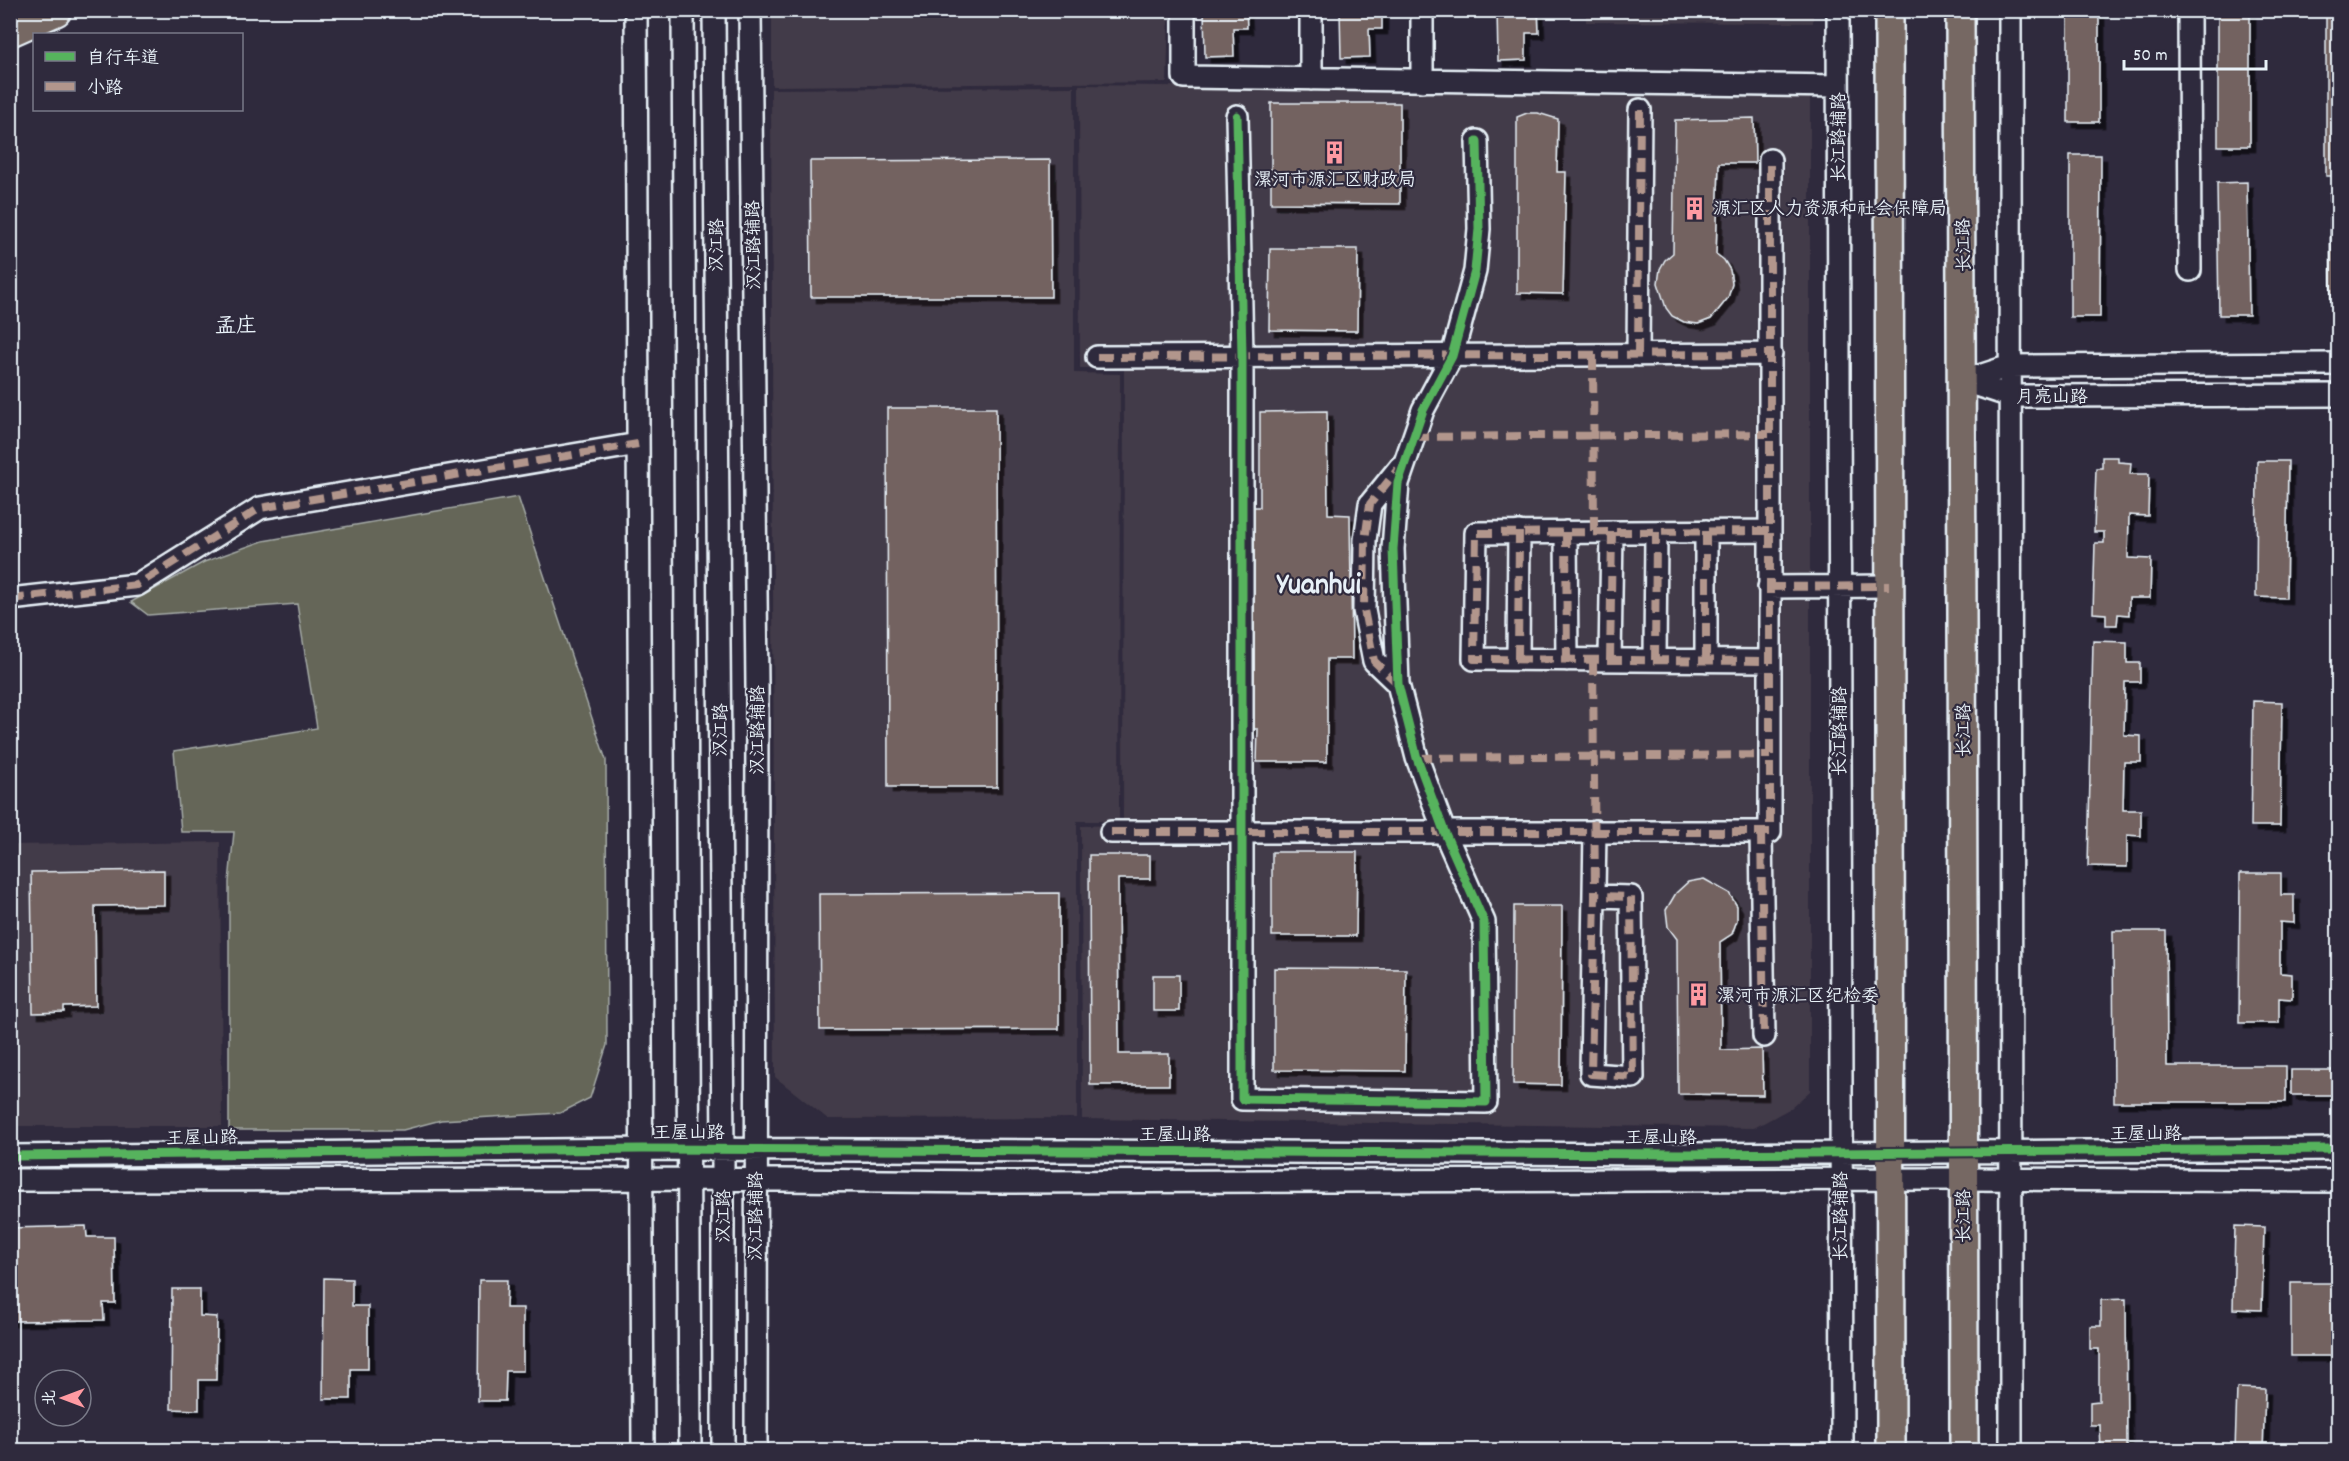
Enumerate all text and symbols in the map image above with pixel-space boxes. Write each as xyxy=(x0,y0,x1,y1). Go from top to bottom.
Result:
legend xyxy=(33,33,243,111)
scale bar xyxy=(2124,33,2266,71)
text: 50 m xyxy=(2133,44,2168,69)
text: 自行车道 xyxy=(87,47,159,72)
text: 小路 xyxy=(87,77,123,102)
street label: 长江路辅路 xyxy=(1828,92,1853,182)
building icon: 漯河市源汇区财政局 xyxy=(1322,140,1348,166)
place label: 漯河市源汇区财政局 xyxy=(1254,169,1416,194)
building icon: 源汇区人力资源和社会保障局 xyxy=(1682,195,1708,221)
place label: 源汇区人力资源和社会保障局 xyxy=(1713,198,1947,223)
street label: 汉江路辅路 xyxy=(742,200,769,290)
street label: 汉江路 xyxy=(706,218,731,272)
street label: 长江路 xyxy=(1953,218,1978,272)
district label: 孟庄 xyxy=(215,313,257,343)
street label: 月亮山路 xyxy=(2016,386,2088,411)
district label: Yuanhui xyxy=(1276,566,1362,609)
street label: 汉江路辅路 xyxy=(747,685,772,775)
street label: 长江路辅路 xyxy=(1829,686,1854,776)
street label: 汉江路 xyxy=(710,703,735,757)
street label: 长江路 xyxy=(1953,703,1978,757)
building icon: 漯河市源汇区纪检委 xyxy=(1686,982,1712,1008)
place label: 漯河市源汇区纪检委 xyxy=(1717,985,1879,1010)
street label: 王屋山路 xyxy=(653,1122,725,1147)
street label: 王屋山路 xyxy=(2110,1123,2182,1148)
street label: 王屋山路 xyxy=(1139,1124,1211,1149)
street label: 王屋山路 xyxy=(166,1126,238,1153)
street label: 王屋山路 xyxy=(1625,1127,1697,1152)
street label: 汉江路辅路 xyxy=(745,1171,770,1261)
street label: 长江路辅路 xyxy=(1830,1171,1855,1261)
street label: 汉江路 xyxy=(713,1189,738,1243)
street label: 长江路 xyxy=(1953,1189,1978,1243)
north arrow xyxy=(33,1368,93,1428)
text: 北 xyxy=(39,1390,62,1406)

